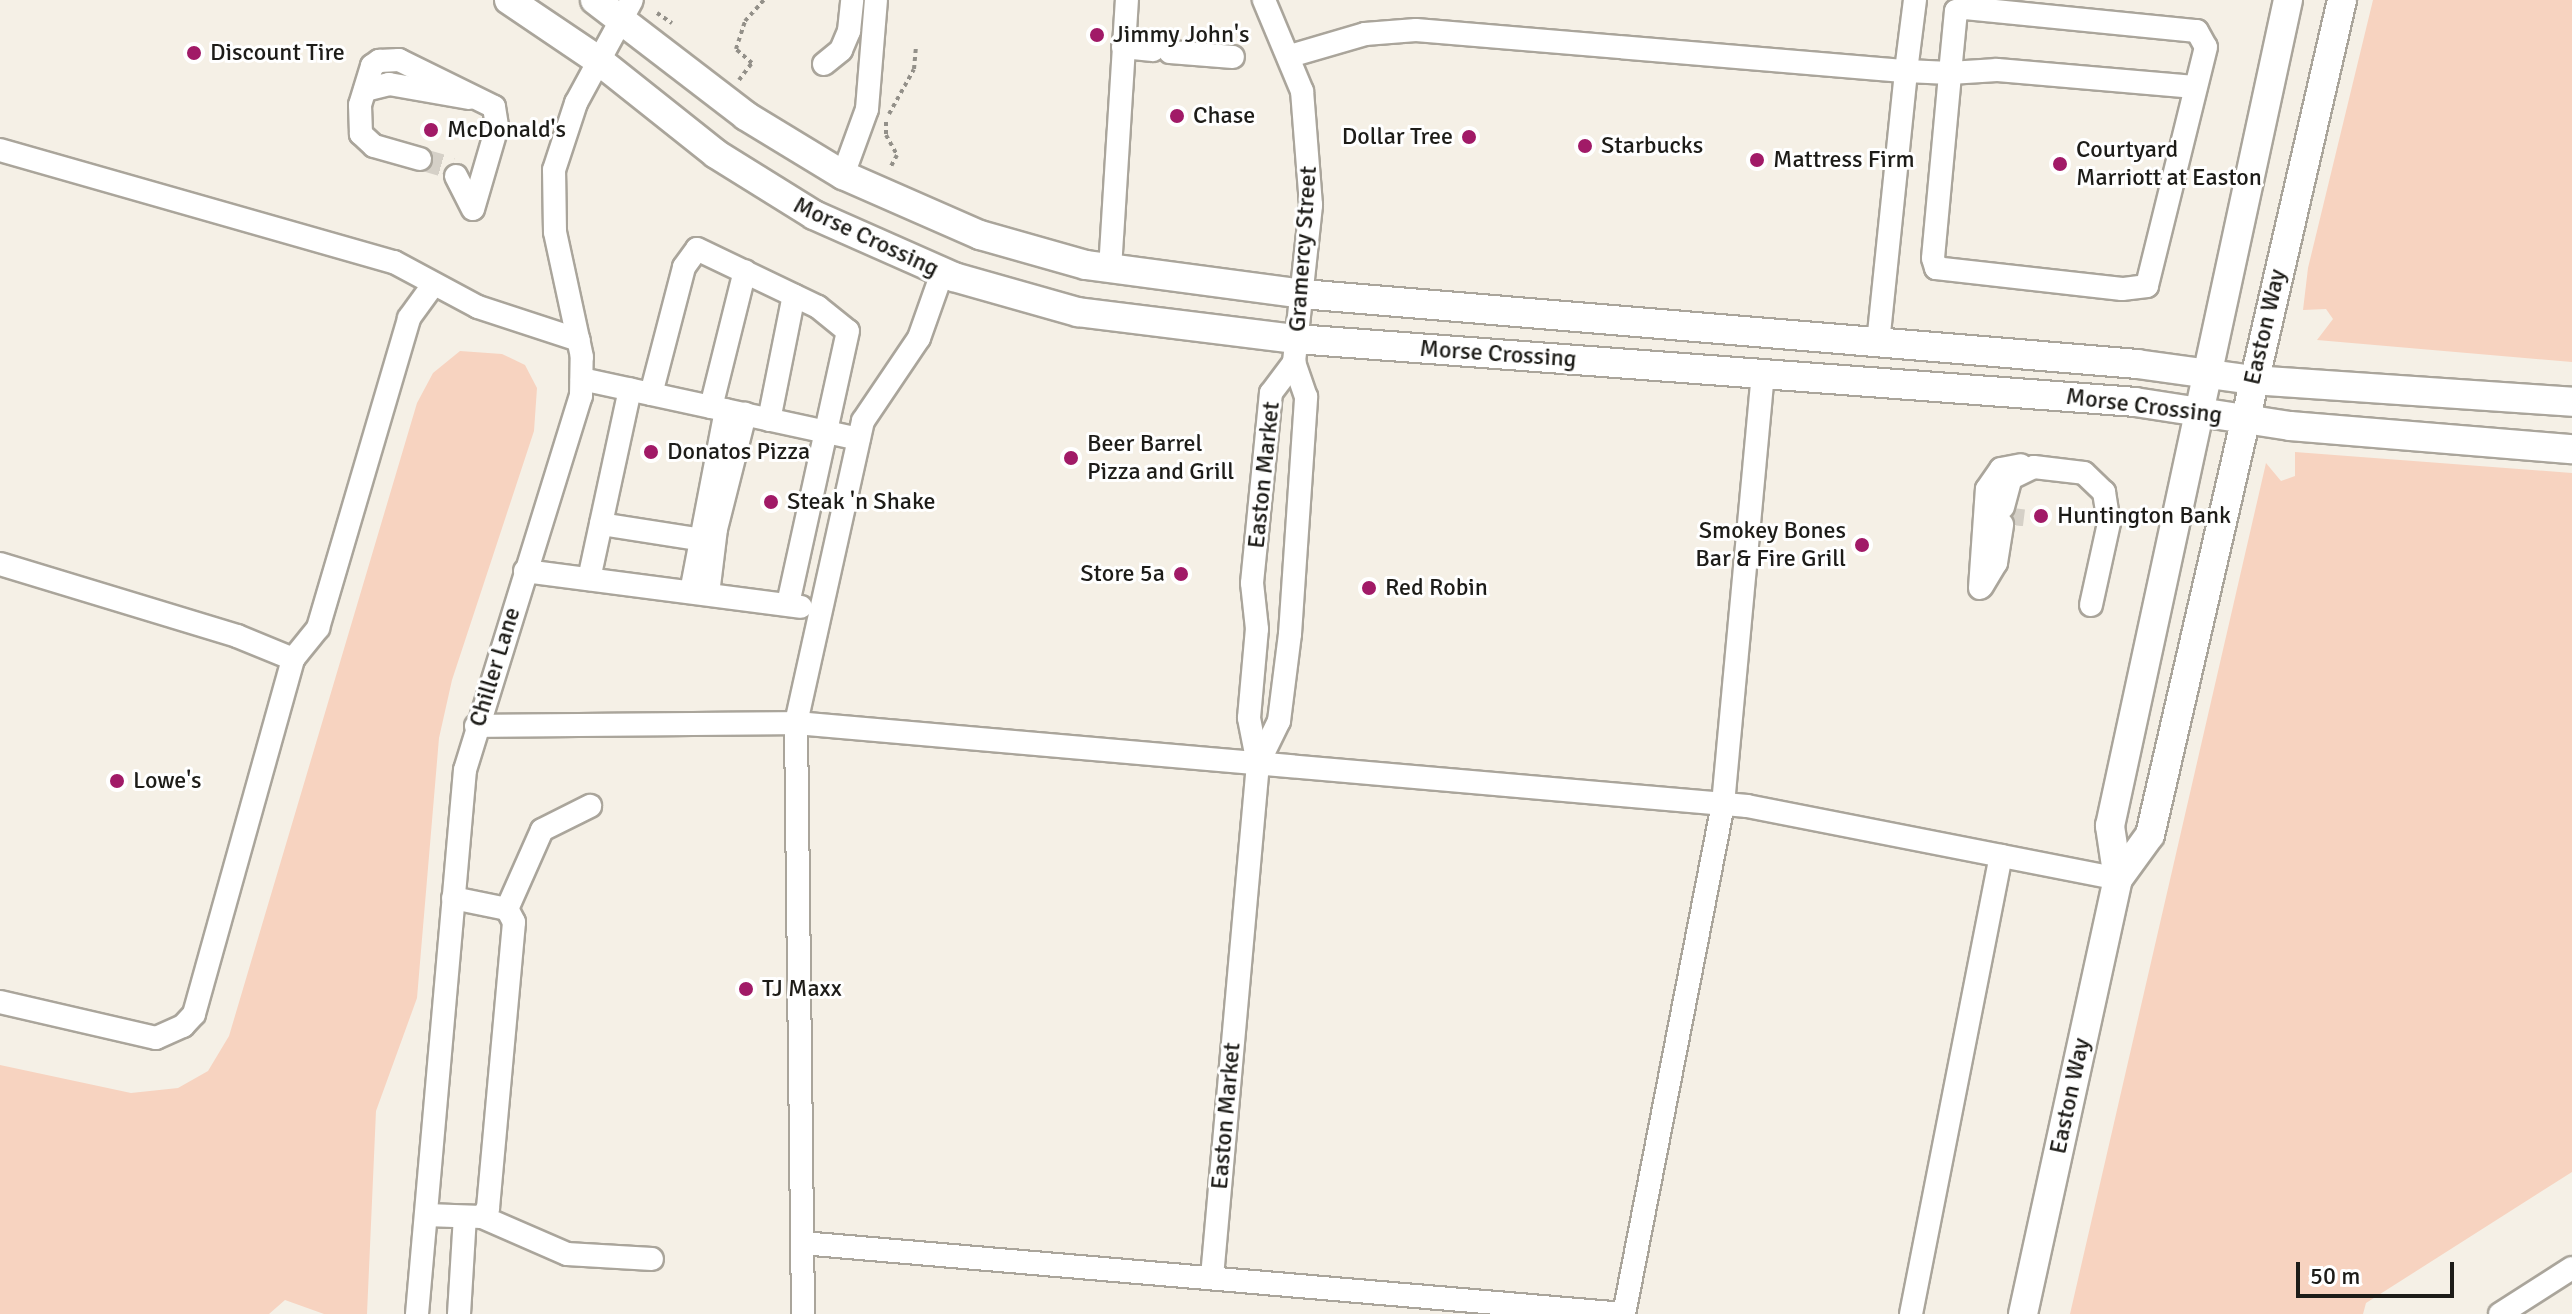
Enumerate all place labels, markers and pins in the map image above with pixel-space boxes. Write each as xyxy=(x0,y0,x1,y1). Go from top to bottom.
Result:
place label: Jimmy John's xyxy=(1113,21,1249,49)
marker: Jimmy John's xyxy=(1088,26,1106,44)
place label: Discount Tire xyxy=(210,39,345,67)
marker: Discount Tire xyxy=(185,44,203,62)
place label: Chase xyxy=(1193,102,1255,130)
marker: Chase xyxy=(1168,107,1186,125)
place label: McDonald's xyxy=(447,116,566,144)
marker: McDonald's xyxy=(422,121,440,139)
place label: Dollar Tree xyxy=(1342,123,1453,151)
marker: Dollar Tree xyxy=(1460,128,1478,146)
place label: Starbucks xyxy=(1601,132,1703,160)
place label: Courtyard Marriott at Easton xyxy=(2076,136,2262,192)
marker: Starbucks xyxy=(1576,137,1594,155)
place label: Mattress Firm xyxy=(1773,146,1915,174)
marker: Mattress Firm xyxy=(1748,151,1766,169)
marker: Courtyard Marriott at Easton xyxy=(2051,155,2069,173)
place label: Beer Barrel Pizza and Grill xyxy=(1087,430,1234,486)
place label: Donatos Pizza xyxy=(667,438,810,466)
marker: Donatos Pizza xyxy=(642,443,660,461)
marker: Beer Barrel Pizza and Grill xyxy=(1062,449,1080,467)
place label: Steak 'n Shake xyxy=(787,488,935,516)
marker: Steak 'n Shake xyxy=(762,493,780,511)
place label: Huntington Bank xyxy=(2057,502,2231,530)
marker: Huntington Bank xyxy=(2032,507,2050,525)
place label: Smokey Bones Bar & Fire Grill xyxy=(1695,517,1846,573)
marker: Smokey Bones Bar & Fire Grill xyxy=(1853,536,1871,554)
place label: Store 5a xyxy=(1080,560,1165,588)
marker: Store 5a xyxy=(1172,565,1190,583)
place label: Red Robin xyxy=(1385,574,1488,602)
marker: Red Robin xyxy=(1360,579,1378,597)
place label: Lowe's xyxy=(133,767,202,795)
marker: Lowe's xyxy=(108,772,126,790)
place label: TJ Maxx xyxy=(762,975,842,1003)
marker: TJ Maxx xyxy=(737,980,755,998)

